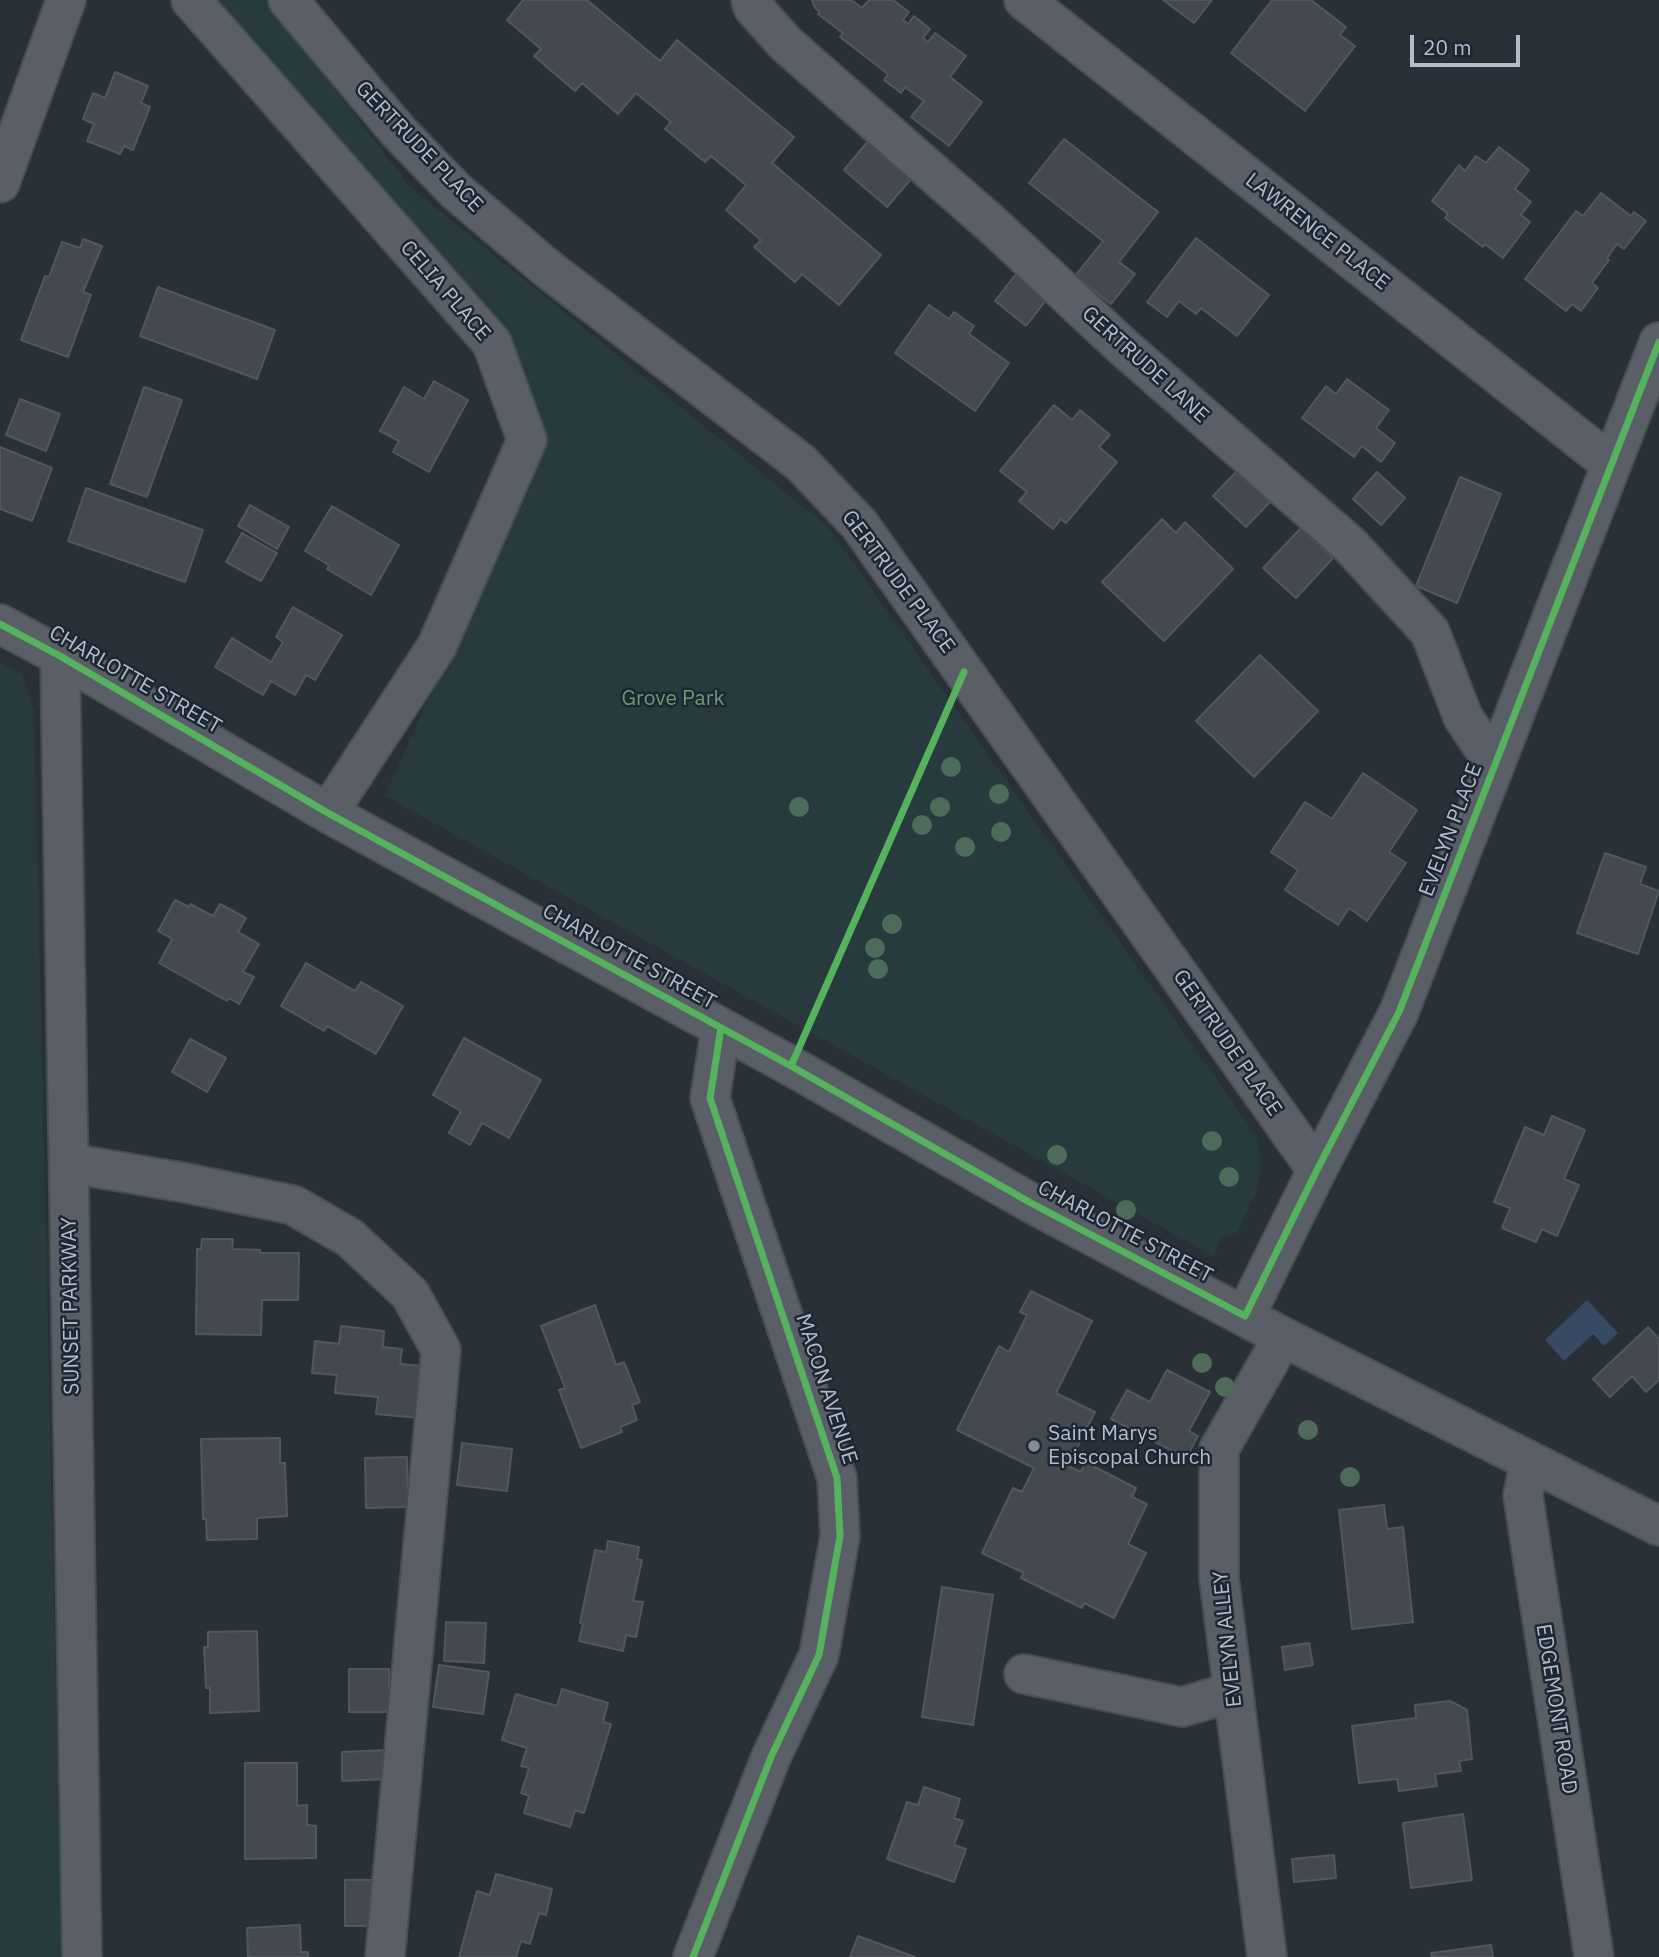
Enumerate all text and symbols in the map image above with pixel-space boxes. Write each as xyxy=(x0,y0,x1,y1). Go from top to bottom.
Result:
scale bar xyxy=(1414,21,1524,65)
text: 20 m xyxy=(1423,33,1472,61)
street label: GERTRUDE PLACE xyxy=(350,76,488,218)
street label: LAWRENCE PLACE xyxy=(1240,168,1394,296)
street label: CELIA PLACE xyxy=(395,236,495,346)
street label: GERTRUDE LANE xyxy=(1076,301,1214,429)
street label: GERTRUDE PLACE xyxy=(836,506,960,658)
street label: CHARLOTTE STREET xyxy=(44,620,226,740)
park label: Grove Park xyxy=(622,686,724,712)
street label: EVELYN PLACE xyxy=(1414,760,1488,900)
street label: CHARLOTTE STREET xyxy=(538,899,720,1015)
street label: GERTRUDE PLACE xyxy=(1167,965,1287,1121)
street label: CHARLOTTE STREET xyxy=(1033,1175,1217,1289)
street label: SUNSET PARKWAY xyxy=(57,1217,85,1395)
street label: MACON AVENUE xyxy=(790,1311,862,1467)
place label: Saint Marys Episcopal Church xyxy=(1048,1421,1211,1471)
marker: Saint Marys Episcopal Church xyxy=(1026,1438,1042,1454)
street label: EVELYN ALLEY xyxy=(1208,1570,1248,1708)
street label: EDGEMONT ROAD xyxy=(1530,1622,1582,1796)

